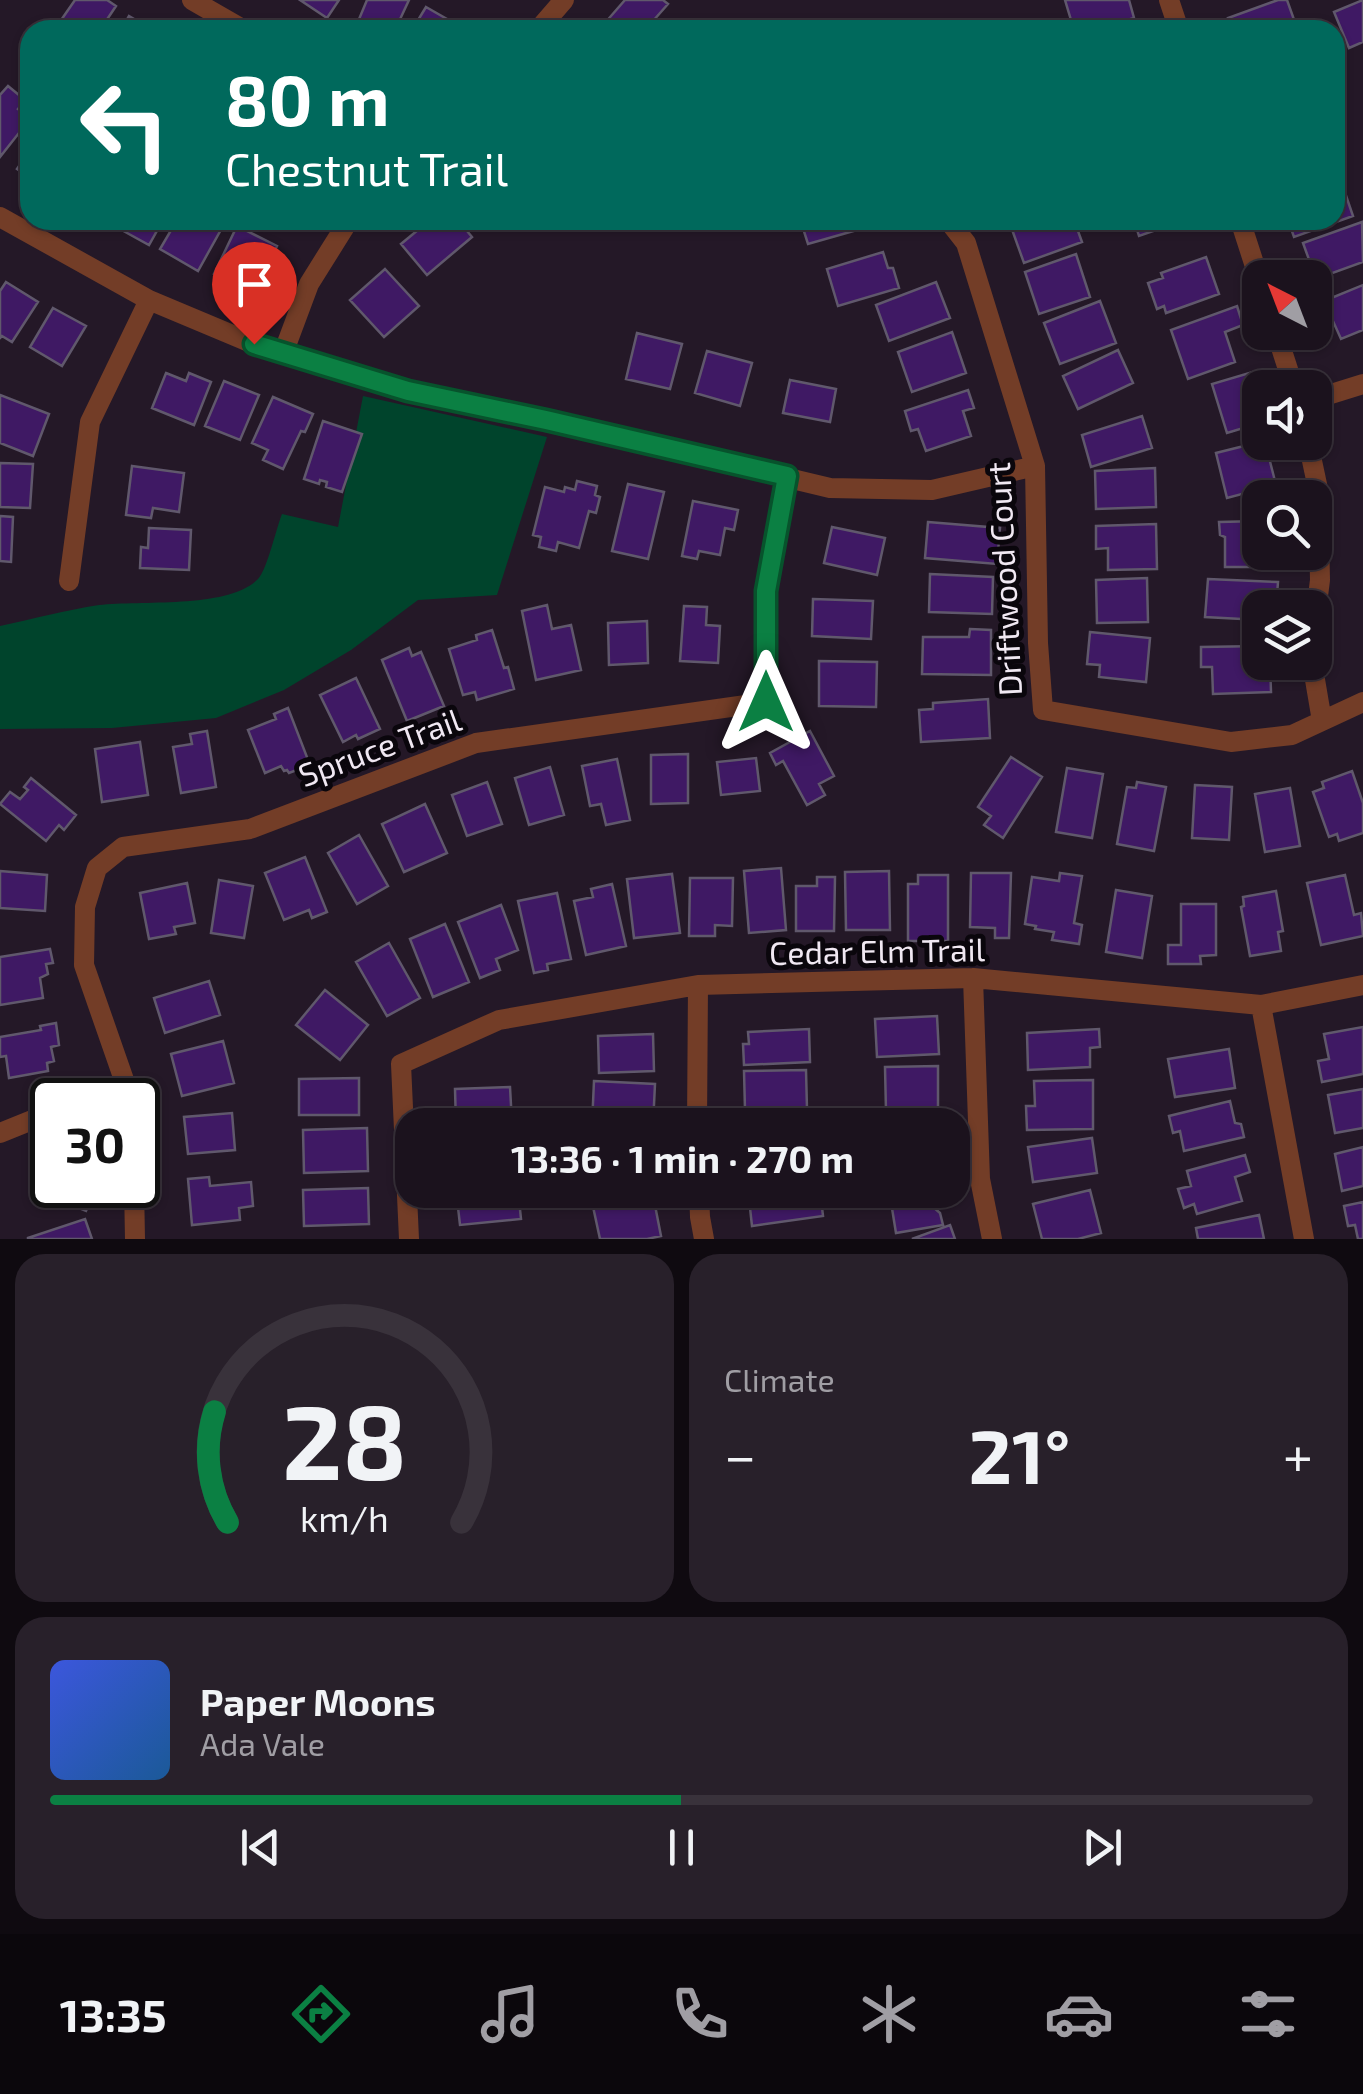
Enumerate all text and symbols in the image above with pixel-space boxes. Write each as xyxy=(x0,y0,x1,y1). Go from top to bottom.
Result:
text: 80 m xyxy=(225,56,390,140)
icon: left xyxy=(60,60,190,190)
text: Chestnut Trail xyxy=(225,141,508,195)
pin xyxy=(212,242,297,345)
icon: arrive xyxy=(227,257,282,312)
north arrow xyxy=(1242,260,1332,350)
map controls xyxy=(1242,260,1332,680)
button: sound xyxy=(1242,370,1332,460)
street label: Driftwood Court xyxy=(978,461,1028,697)
button: search xyxy=(1242,480,1332,570)
button: layers xyxy=(1242,590,1332,680)
position arrow xyxy=(714,650,818,754)
street label: Spruce Trail xyxy=(293,699,466,793)
street label: Cedar Elm Trail xyxy=(769,929,986,971)
speed limit sign: 30 xyxy=(30,1078,160,1208)
text: 13:36 · 1 min · 270 m xyxy=(511,1135,854,1181)
text: Climate xyxy=(724,1360,835,1398)
text: 28 xyxy=(282,1376,407,1501)
text: 21° xyxy=(969,1409,1070,1499)
text: − xyxy=(724,1421,756,1487)
text: + xyxy=(1283,1421,1313,1487)
text: km/h xyxy=(300,1496,389,1539)
text: Paper Moons xyxy=(200,1678,436,1724)
text: Ada Vale xyxy=(200,1724,325,1762)
icon: previous xyxy=(233,1820,288,1875)
icon: pause xyxy=(654,1820,709,1875)
icon: next xyxy=(1075,1820,1130,1875)
icon: directions xyxy=(286,1979,356,2049)
icon: music xyxy=(475,1979,545,2049)
icon: phone xyxy=(665,1979,735,2049)
icon: climate xyxy=(854,1979,924,2049)
icon: car xyxy=(1044,1979,1114,2049)
icon: filters xyxy=(1233,1979,1303,2049)
text: 13:35 xyxy=(60,1987,167,2041)

